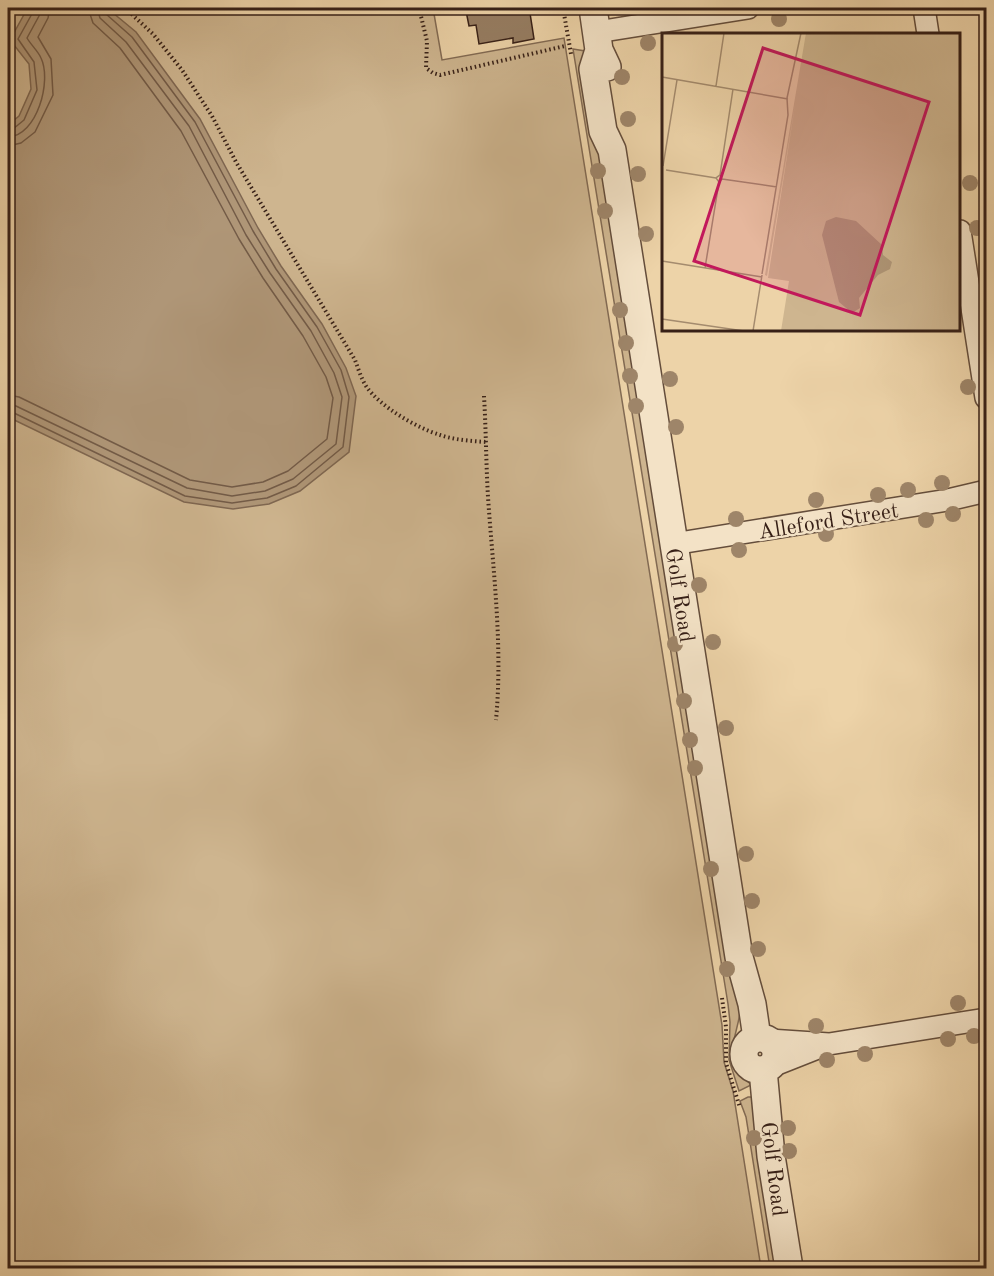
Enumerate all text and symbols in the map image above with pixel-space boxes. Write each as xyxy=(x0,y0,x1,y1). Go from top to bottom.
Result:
inset map xyxy=(662,33,961,332)
street label: Alleford Street xyxy=(756,500,900,544)
street label: Golf Road xyxy=(661,547,697,644)
street label: Golf Road xyxy=(756,1121,790,1218)

